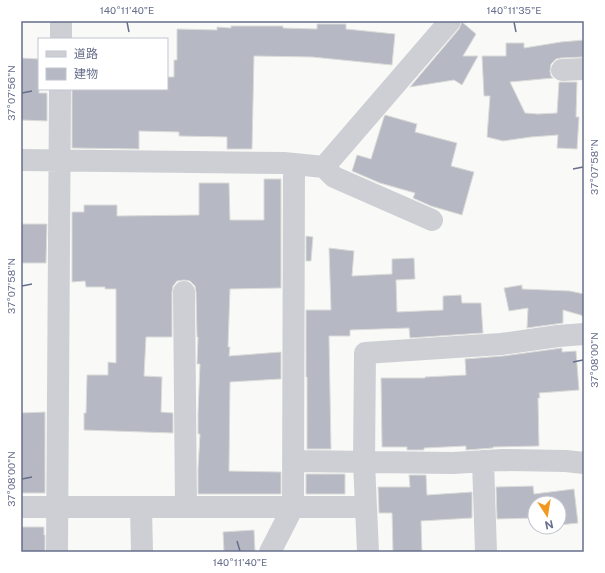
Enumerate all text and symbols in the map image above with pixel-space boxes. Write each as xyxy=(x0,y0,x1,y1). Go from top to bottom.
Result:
text: 140°11'40"E xyxy=(100,4,154,16)
text: 140°11'35"E xyxy=(487,4,541,16)
legend xyxy=(38,38,168,90)
text: 道路 xyxy=(74,47,98,61)
text: 37°07'56"N xyxy=(5,65,17,121)
text: 建物 xyxy=(74,67,98,81)
text: 37°07'58"N xyxy=(588,139,600,195)
text: 37°07'58"N xyxy=(5,258,17,314)
text: 37°08'00"N xyxy=(588,332,600,388)
text: 37°08'00"N xyxy=(5,451,17,507)
north arrow xyxy=(527,495,567,535)
text: N xyxy=(544,518,555,532)
text: 140°11'40"E xyxy=(213,556,267,568)

